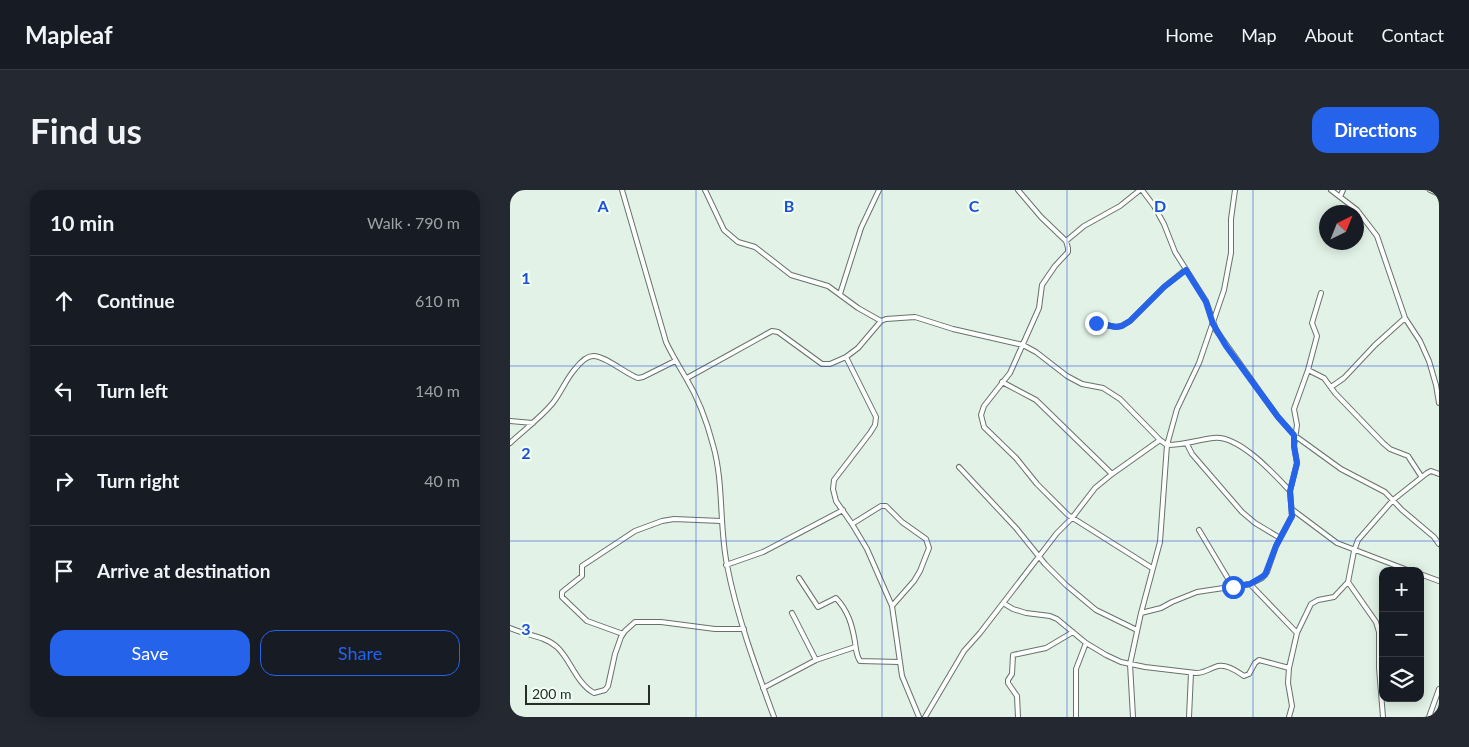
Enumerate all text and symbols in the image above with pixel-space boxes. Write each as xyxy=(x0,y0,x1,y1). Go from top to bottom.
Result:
text: Mapleaf xyxy=(25,20,113,49)
text: Home xyxy=(1165,24,1213,46)
text: Map xyxy=(1241,24,1277,46)
text: About xyxy=(1305,24,1354,46)
text: Contact xyxy=(1382,24,1444,46)
button: Directions xyxy=(1312,107,1439,153)
text: Find us xyxy=(30,109,142,151)
text: A xyxy=(596,196,609,215)
text: B xyxy=(784,196,794,215)
text: C xyxy=(969,196,980,215)
text: D xyxy=(1154,196,1166,215)
north arrow xyxy=(1319,205,1364,250)
text: 10 min xyxy=(50,210,114,235)
text: Walk · 790 m xyxy=(367,213,460,232)
text: 1 xyxy=(521,268,531,287)
icon: ahead xyxy=(50,287,78,315)
text: Continue xyxy=(97,289,175,312)
text: 610 m xyxy=(415,291,460,310)
route end xyxy=(1085,312,1108,335)
icon: left xyxy=(50,377,78,405)
text: Turn left xyxy=(97,379,168,402)
text: 140 m xyxy=(415,381,460,400)
text: 2 xyxy=(521,443,531,462)
icon: right xyxy=(50,467,78,495)
text: Turn right xyxy=(97,469,179,492)
text: 40 m xyxy=(424,471,460,490)
icon: arrive xyxy=(50,557,78,585)
text: Arrive at destination xyxy=(97,559,270,582)
map controls xyxy=(1379,567,1424,702)
button: + xyxy=(1379,567,1424,612)
route start xyxy=(1222,576,1245,599)
button: − xyxy=(1379,612,1424,657)
text: 3 xyxy=(521,619,531,638)
button: Save xyxy=(50,630,250,676)
button: Share xyxy=(260,630,460,676)
button: layers xyxy=(1379,657,1424,702)
scale bar xyxy=(525,682,650,705)
text: 200 m xyxy=(532,685,571,702)

